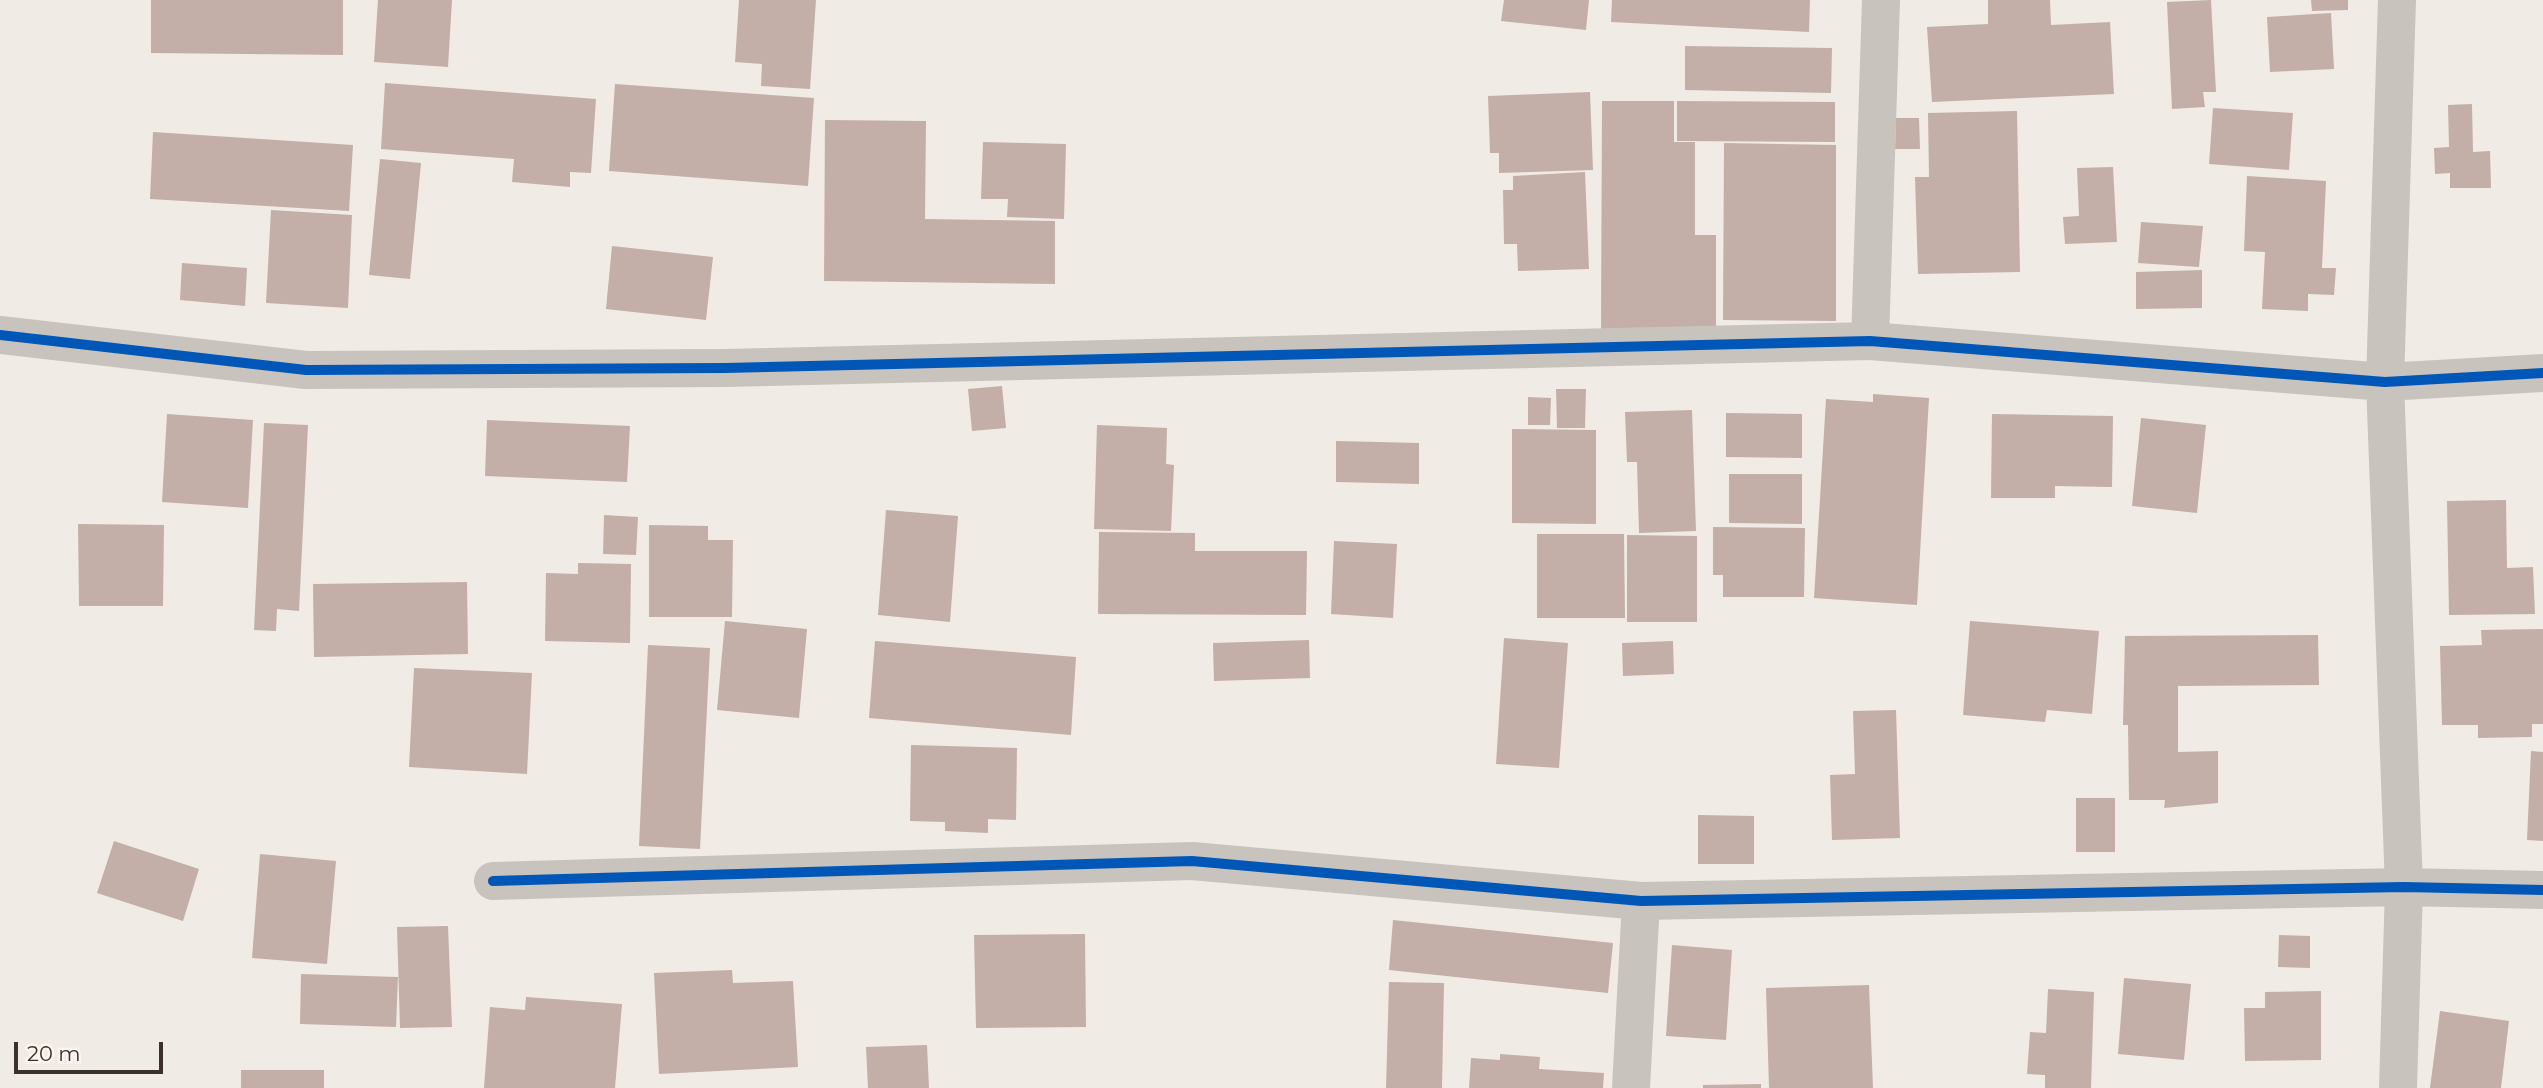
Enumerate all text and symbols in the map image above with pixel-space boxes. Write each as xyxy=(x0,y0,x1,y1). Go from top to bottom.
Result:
scale bar xyxy=(18,1028,166,1072)
text: 20 m xyxy=(27,1041,81,1066)

